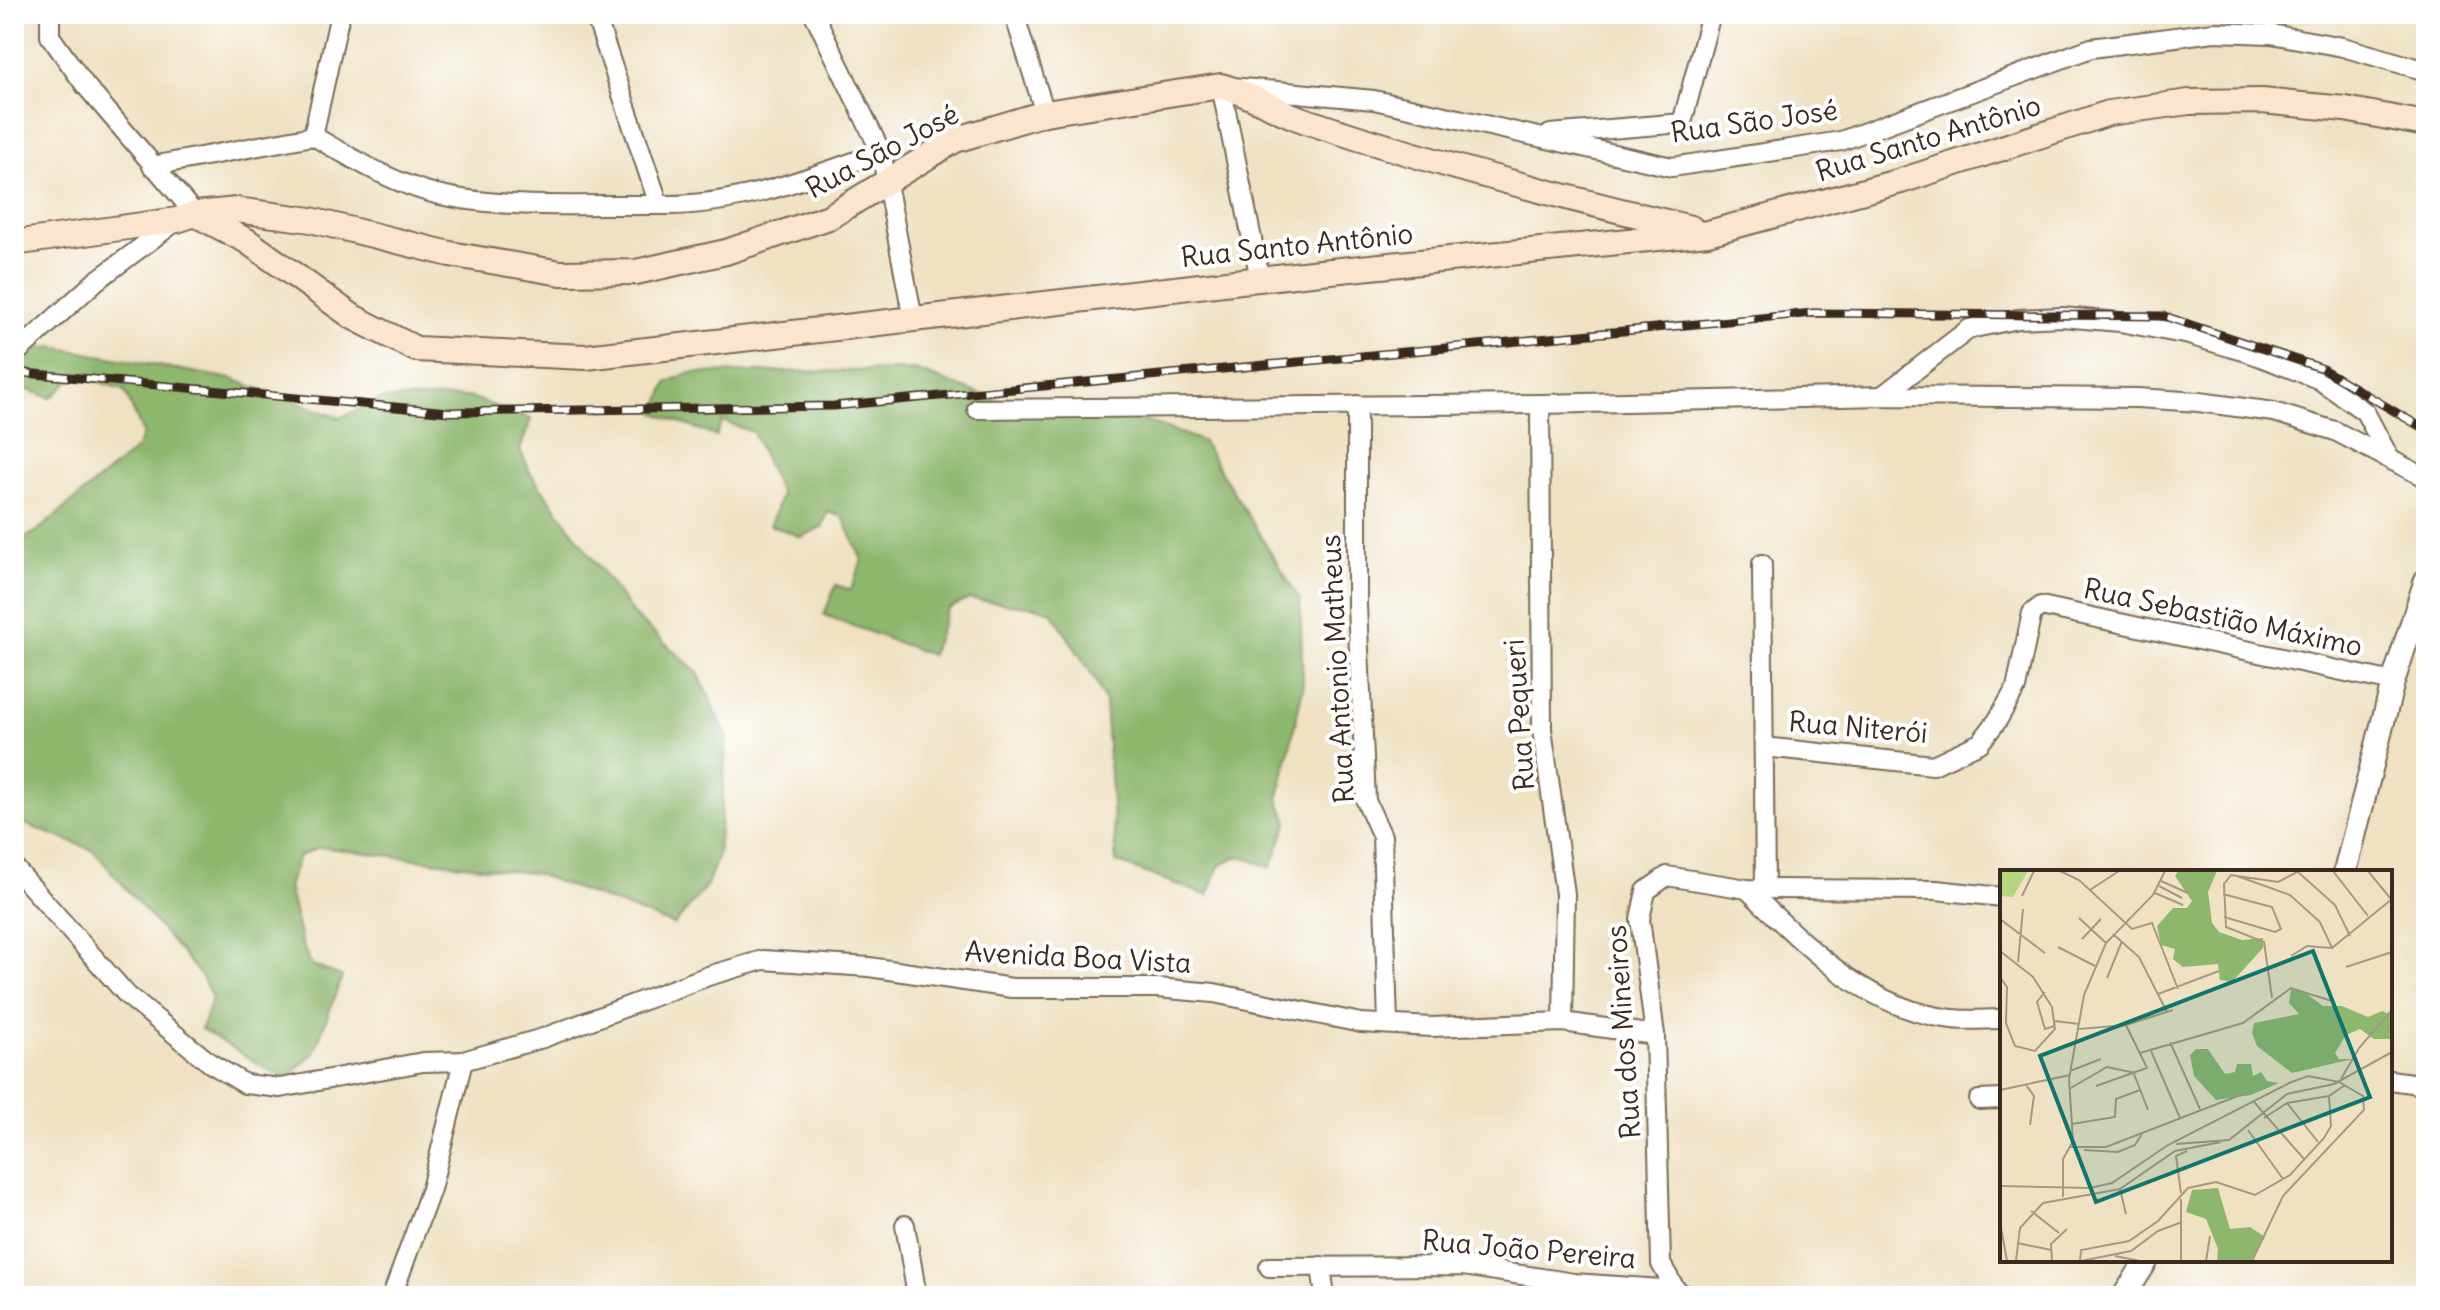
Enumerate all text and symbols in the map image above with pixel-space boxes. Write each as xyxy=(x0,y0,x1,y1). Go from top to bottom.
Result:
street label: Rua Santo Antônio xyxy=(1811,87,2045,189)
street label: Rua São José xyxy=(1668,91,1840,151)
street label: Rua São José xyxy=(799,96,965,206)
street label: Rua Santo Antônio xyxy=(1179,215,1415,275)
street label: Rua Antonio Matheus xyxy=(1312,534,1362,804)
street label: Rua Sebastião Máximo xyxy=(2080,570,2366,664)
street label: Rua Pequeri xyxy=(1496,638,1542,792)
street label: Rua Niterói xyxy=(1787,703,1929,751)
inset map xyxy=(2000,870,2392,1262)
street label: Rua dos Mineiros xyxy=(1598,924,1648,1140)
street label: Avenida Boa Vista xyxy=(964,933,1192,981)
street label: Rua João Pereira xyxy=(1421,1222,1637,1276)

